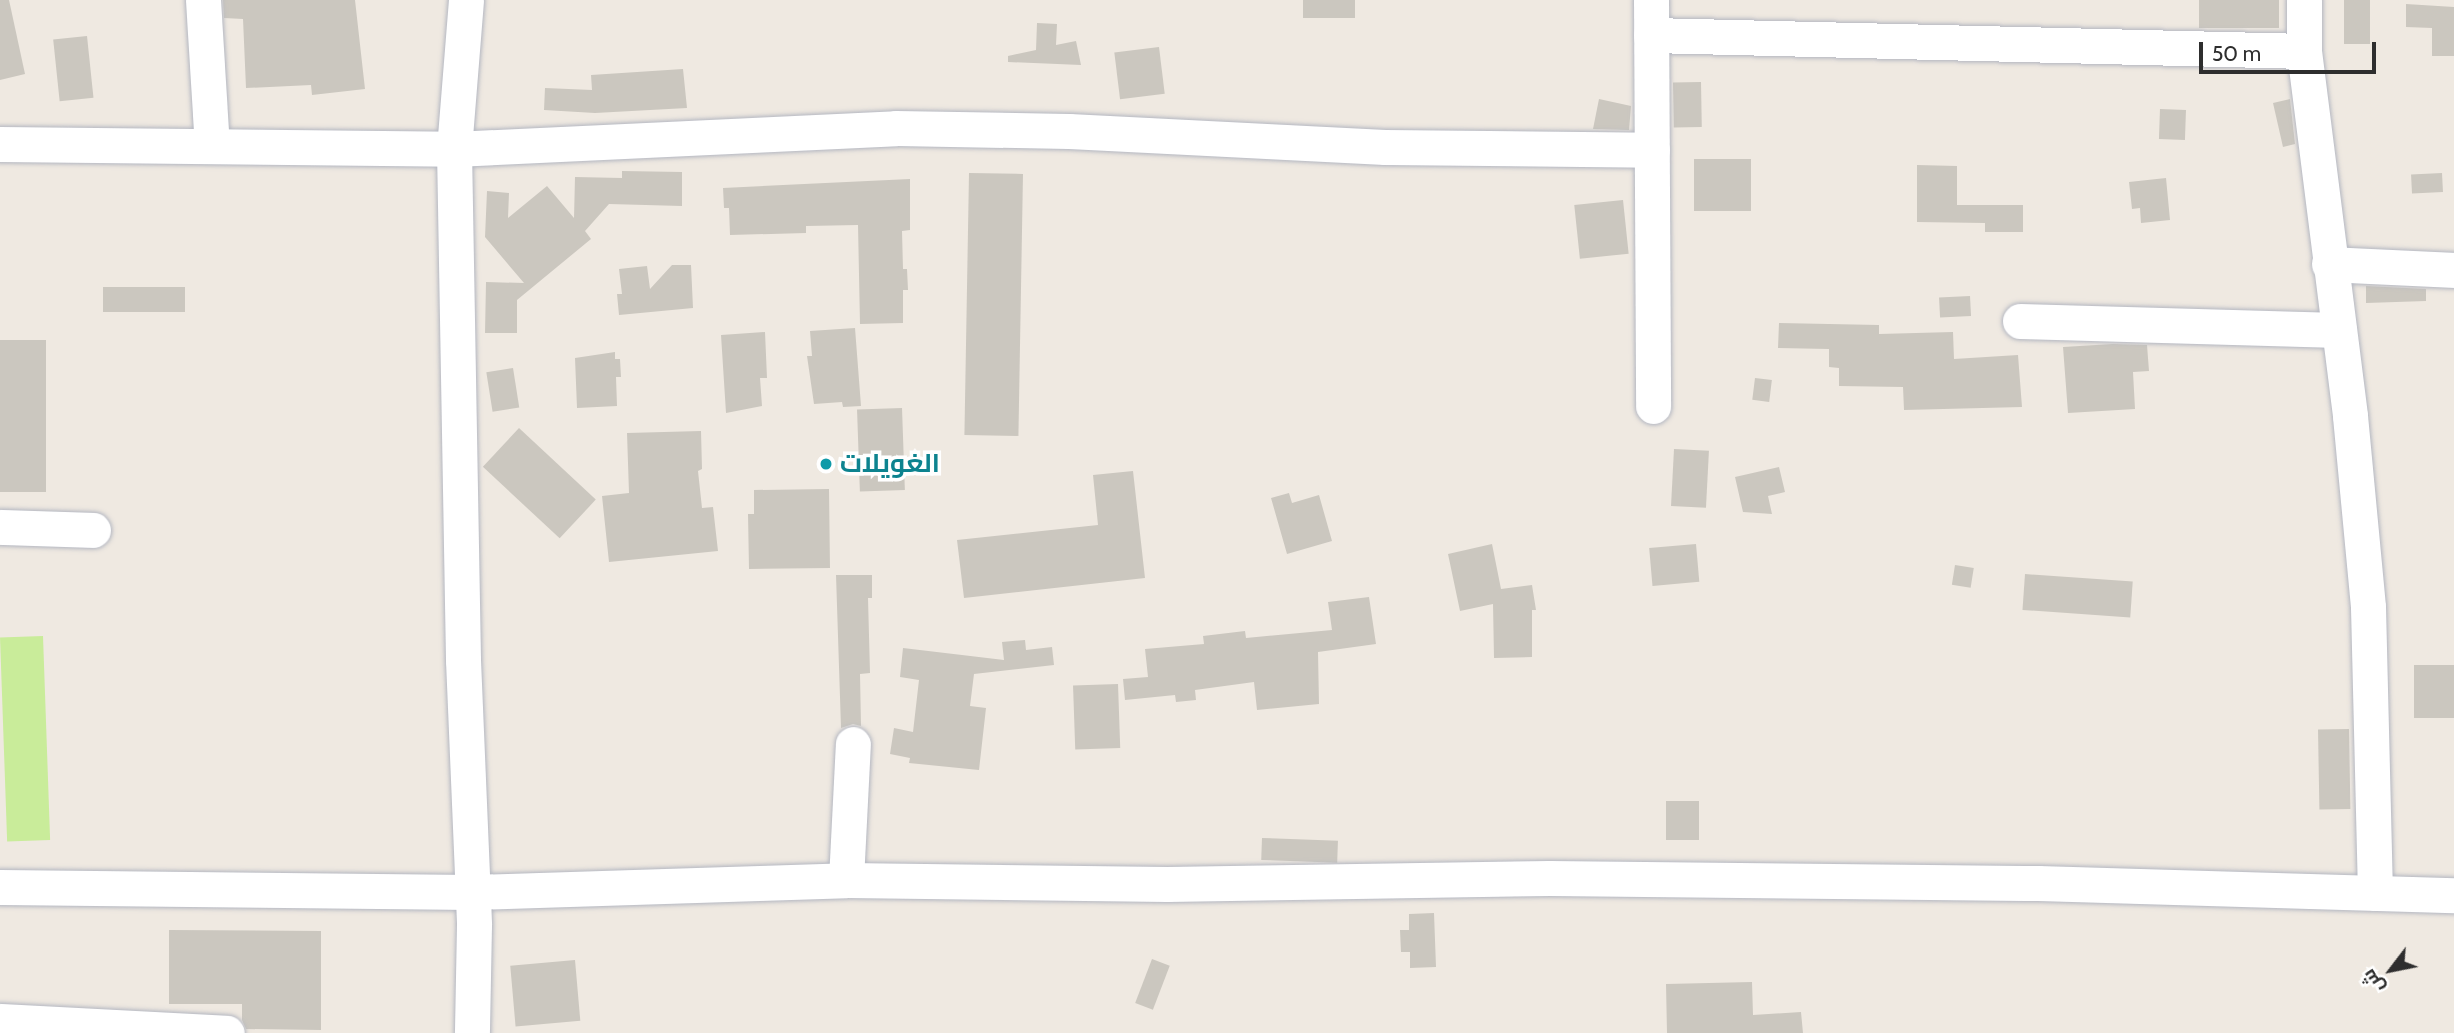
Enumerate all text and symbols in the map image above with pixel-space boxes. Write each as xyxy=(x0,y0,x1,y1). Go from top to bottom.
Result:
scale bar xyxy=(2202,28,2379,72)
text: 50 m xyxy=(2212,41,2261,66)
place label: الغويلات xyxy=(840,448,940,480)
marker: الغويلات xyxy=(818,456,834,472)
north arrow xyxy=(2356,935,2426,1005)
text: ش xyxy=(2357,965,2389,998)

